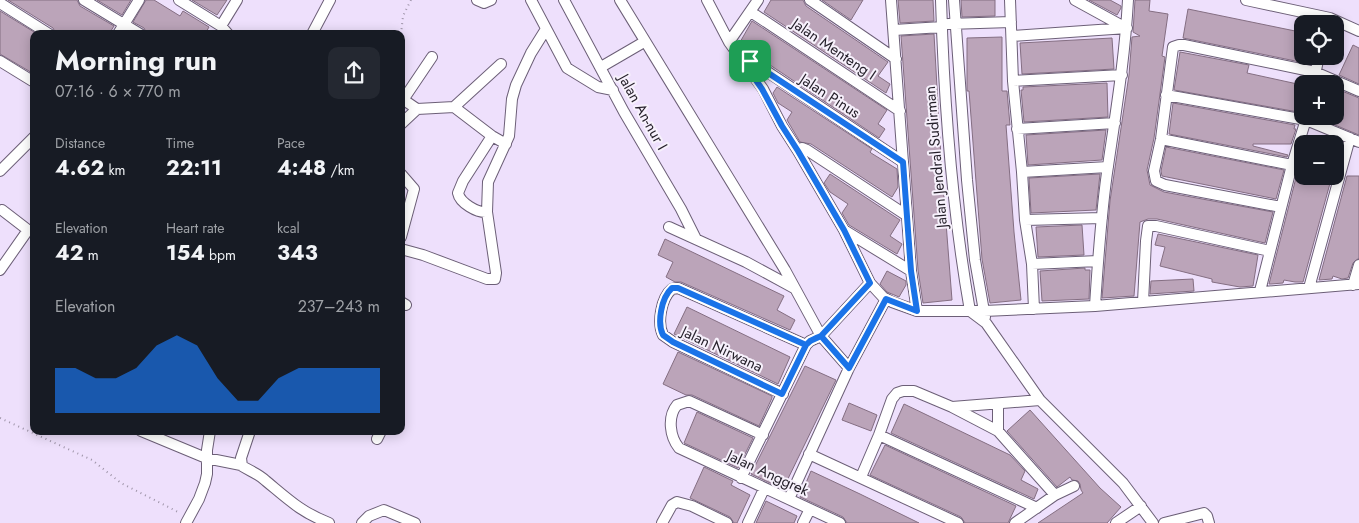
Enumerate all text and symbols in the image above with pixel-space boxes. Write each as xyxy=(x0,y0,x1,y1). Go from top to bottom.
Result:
street label: Jalan Menteng I xyxy=(786,11,881,85)
map controls xyxy=(1294,15,1344,185)
button: locate xyxy=(1294,15,1344,65)
text: Morning run xyxy=(55,40,217,81)
pin xyxy=(729,40,771,82)
button: share xyxy=(328,47,380,99)
icon: arrive xyxy=(736,47,764,75)
street label: Jalan Pinus xyxy=(794,67,864,124)
street label: Jalan An-nur I xyxy=(612,68,673,154)
button: + xyxy=(1294,75,1344,125)
text: 07:16 · 6 × 770 m xyxy=(55,80,181,103)
street label: Jalan Jendral Sudirman xyxy=(919,85,953,231)
text: Distance xyxy=(55,133,105,153)
text: Time xyxy=(166,133,194,153)
text: Pace xyxy=(277,133,305,153)
button: − xyxy=(1294,135,1344,185)
text: 4.62 xyxy=(55,153,104,183)
text: 22:11 xyxy=(166,153,222,183)
text: 4:48 xyxy=(277,153,326,183)
text: km xyxy=(104,160,126,180)
text: /km xyxy=(326,160,355,180)
text: Elevation xyxy=(55,218,108,238)
text: Heart rate xyxy=(166,218,224,238)
text: kcal xyxy=(277,218,300,238)
text: 42 xyxy=(55,238,83,268)
text: 154 xyxy=(166,238,205,268)
text: 343 xyxy=(277,238,318,268)
text: m xyxy=(83,245,99,265)
text: bpm xyxy=(205,245,236,265)
text: Elevation xyxy=(55,295,115,318)
text: 237–243 m xyxy=(298,295,380,318)
street label: Jalan Nirwana xyxy=(676,320,766,377)
street label: Jalan Anggrek xyxy=(722,444,813,502)

